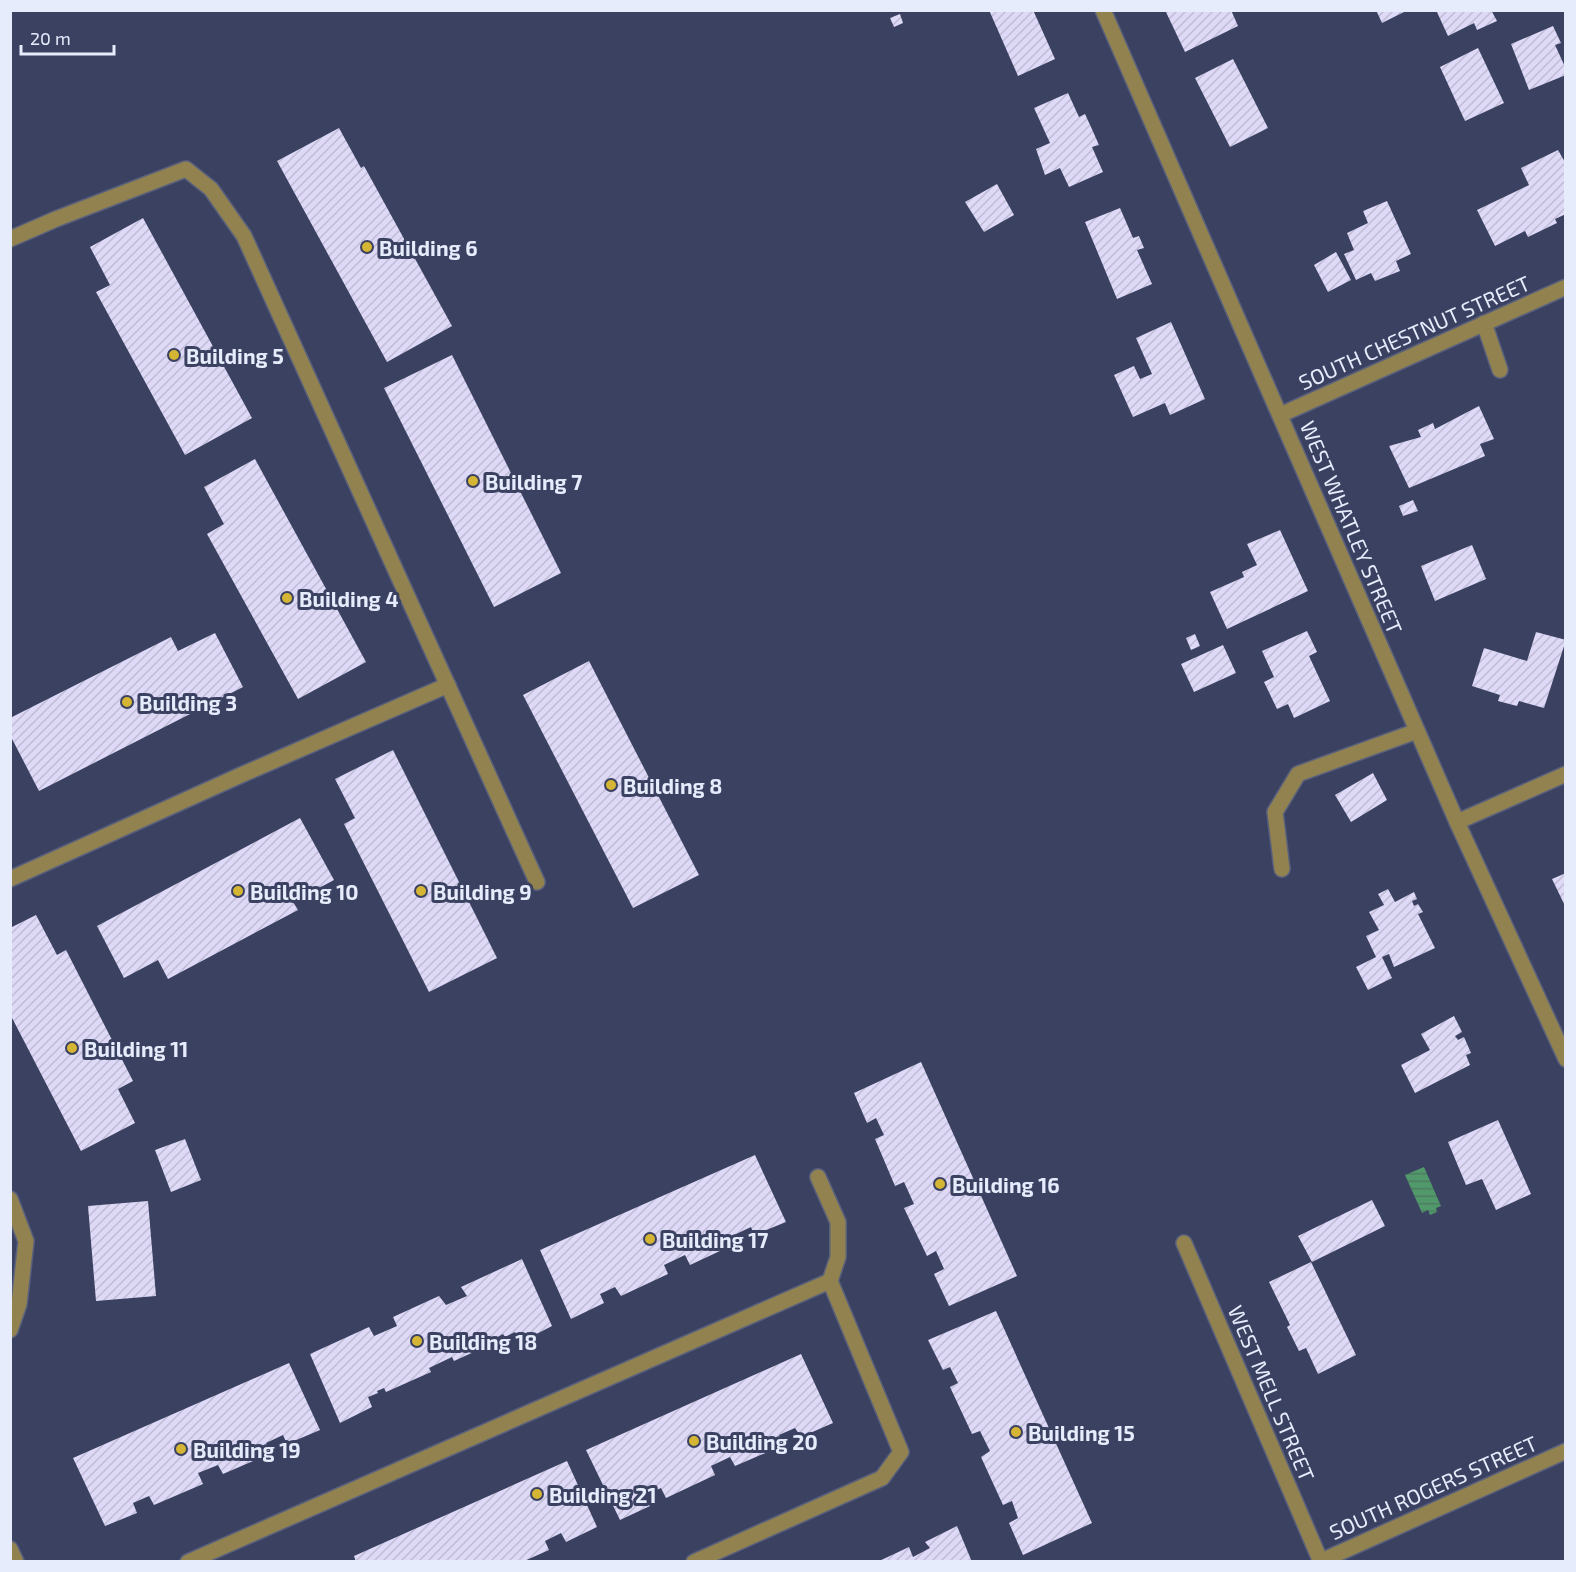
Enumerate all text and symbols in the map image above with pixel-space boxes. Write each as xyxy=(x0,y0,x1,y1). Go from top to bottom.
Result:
scale bar xyxy=(21,18,114,56)
text: 20 m xyxy=(30,27,71,49)
place label: Building 6 xyxy=(379,235,478,260)
marker: Building 6 xyxy=(360,240,374,254)
street label: SOUTH CHESTNUT STREET xyxy=(1295,270,1533,394)
place label: Building 5 xyxy=(186,343,284,368)
marker: Building 5 xyxy=(167,348,181,362)
street label: WEST WHATLEY STREET xyxy=(1296,417,1408,637)
place label: Building 7 xyxy=(485,469,582,494)
marker: Building 7 xyxy=(466,474,480,488)
place label: Building 4 xyxy=(299,586,399,611)
marker: Building 4 xyxy=(280,591,294,605)
place label: Building 3 xyxy=(139,690,237,715)
marker: Building 3 xyxy=(120,695,134,709)
place label: Building 8 xyxy=(623,773,722,798)
marker: Building 8 xyxy=(604,778,618,792)
place label: Building 10 xyxy=(250,879,359,904)
place label: Building 9 xyxy=(433,879,532,904)
marker: Building 10 xyxy=(231,884,245,898)
marker: Building 9 xyxy=(414,884,428,898)
place label: Building 11 xyxy=(84,1036,188,1061)
marker: Building 11 xyxy=(65,1041,79,1055)
place label: Building 16 xyxy=(952,1172,1060,1197)
marker: Building 16 xyxy=(933,1177,947,1191)
place label: Building 17 xyxy=(662,1227,768,1252)
marker: Building 17 xyxy=(643,1232,657,1246)
street label: WEST MELL STREET xyxy=(1224,1301,1320,1485)
place label: Building 18 xyxy=(429,1329,537,1354)
marker: Building 18 xyxy=(410,1334,424,1348)
place label: Building 15 xyxy=(1028,1420,1135,1445)
marker: Building 15 xyxy=(1009,1425,1023,1439)
place label: Building 20 xyxy=(706,1429,818,1454)
street label: SOUTH ROGERS STREET xyxy=(1325,1430,1541,1544)
marker: Building 20 xyxy=(687,1434,701,1448)
place label: Building 19 xyxy=(193,1437,301,1462)
marker: Building 19 xyxy=(174,1442,188,1456)
place label: Building 21 xyxy=(549,1482,657,1507)
marker: Building 21 xyxy=(530,1487,544,1501)

